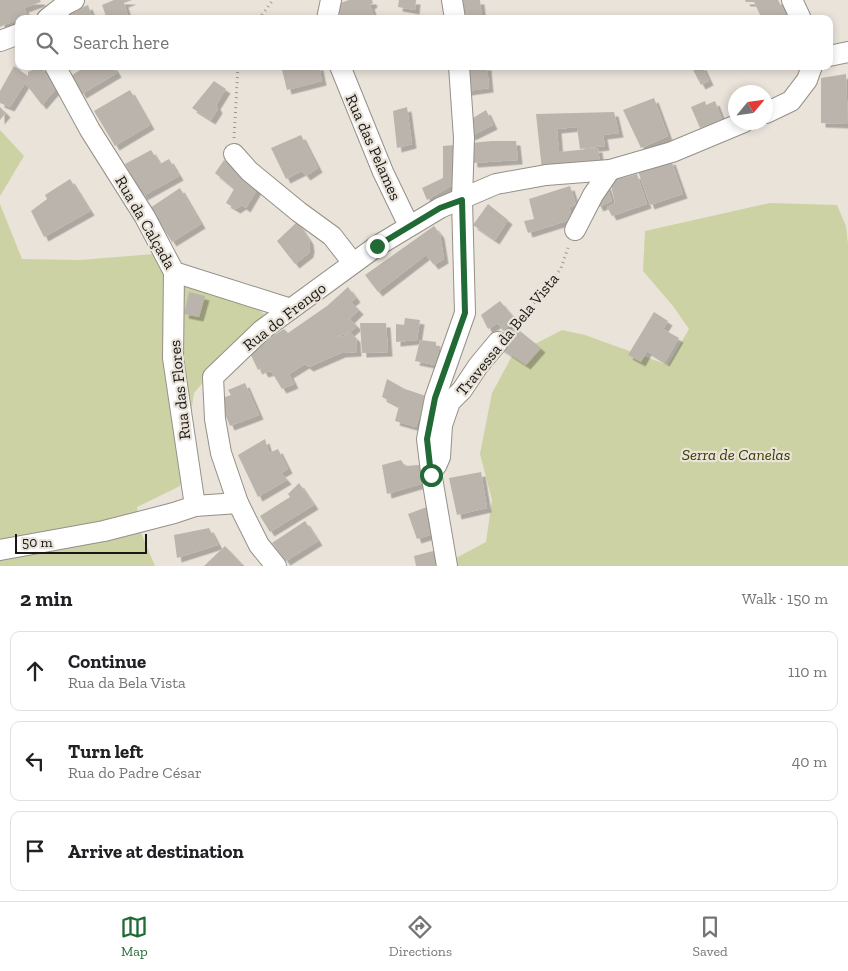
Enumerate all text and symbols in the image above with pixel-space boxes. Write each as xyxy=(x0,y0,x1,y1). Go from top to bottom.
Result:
search box xyxy=(15,15,833,70)
icon: search xyxy=(33,29,61,57)
text: Search here xyxy=(73,31,169,54)
north arrow xyxy=(728,85,773,130)
street label: Rua das Pelames xyxy=(342,91,405,203)
street label: Rua da Calçada xyxy=(111,172,180,272)
route end xyxy=(366,235,389,258)
street label: Travessa da Bela Vista xyxy=(452,269,563,399)
street label: Rua do Frengo xyxy=(239,278,330,355)
street label: Rua das Flores xyxy=(165,339,194,441)
park label: Serra de Canelas xyxy=(682,445,790,464)
route start xyxy=(420,464,443,487)
scale bar xyxy=(15,531,148,554)
text: 50 m xyxy=(22,534,53,551)
text: 2 min xyxy=(20,586,72,611)
text: Walk · 150 m xyxy=(742,589,828,608)
text: Continue xyxy=(68,650,146,673)
icon: ahead xyxy=(21,657,49,685)
text: 110 m xyxy=(788,662,827,681)
text: Rua da Bela Vista xyxy=(68,673,186,692)
text: Turn left xyxy=(68,740,143,763)
icon: left xyxy=(21,747,49,775)
text: 40 m xyxy=(792,752,827,771)
text: Rua do Padre César xyxy=(68,763,202,782)
icon: arrive xyxy=(21,837,49,865)
text: Arrive at destination xyxy=(68,840,244,863)
tab: Map xyxy=(120,913,148,960)
tab: Directions xyxy=(389,913,452,960)
tab: Saved xyxy=(693,913,728,960)

